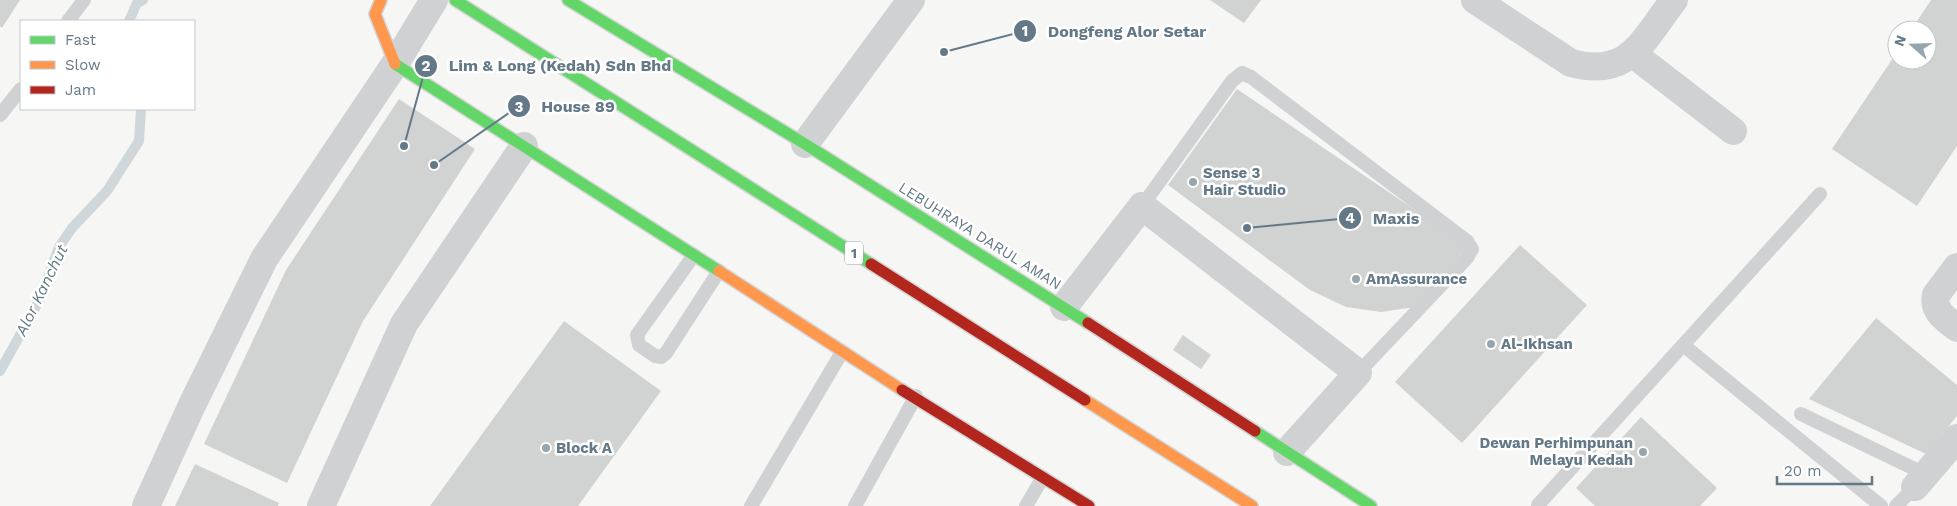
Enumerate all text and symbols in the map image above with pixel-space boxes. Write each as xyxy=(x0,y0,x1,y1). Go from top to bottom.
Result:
callout: Dongfeng Alor Setar xyxy=(1012,16,1216,47)
legend xyxy=(20,20,195,110)
north arrow xyxy=(1887,20,1937,70)
text: 1 xyxy=(1022,22,1028,40)
text: Dongfeng Alor Setar xyxy=(1048,22,1206,41)
text: Fast xyxy=(65,31,97,49)
text: N xyxy=(1890,33,1909,48)
callout: Lim & Long (Kedah) Sdn Bhd xyxy=(413,50,681,81)
text: Slow xyxy=(65,56,101,74)
text: Lim & Long (Kedah) Sdn Bhd xyxy=(449,56,671,75)
text: 2 xyxy=(422,57,431,75)
text: Jam xyxy=(65,81,96,99)
callout: House 89 xyxy=(506,91,625,122)
text: House 89 xyxy=(541,97,615,116)
text: 3 xyxy=(515,98,524,116)
place label: Sense 3 Hair Studio xyxy=(1203,164,1286,199)
marker: Sense 3 Hair Studio xyxy=(1187,176,1199,188)
street label: LEBUHRAYA DARUL AMAN xyxy=(895,178,1065,294)
callout: Maxis xyxy=(1338,203,1429,234)
text: 4 xyxy=(1345,209,1355,227)
text: Maxis xyxy=(1373,209,1420,228)
water label: Alor Kanchut xyxy=(11,241,72,340)
road number: 1 xyxy=(845,242,863,264)
place label: AmAssurance xyxy=(1366,270,1468,288)
marker: AmAssurance xyxy=(1350,273,1362,285)
place label: Al-Ikhsan xyxy=(1501,335,1573,353)
marker: Al-Ikhsan xyxy=(1485,338,1497,350)
place label: Dewan Perhimpunan Melayu Kedah xyxy=(1479,434,1633,469)
place label: Block A xyxy=(556,439,613,457)
marker: Block A xyxy=(540,442,552,454)
marker: Dewan Perhimpunan Melayu Kedah xyxy=(1637,446,1649,458)
scale bar xyxy=(1777,454,1872,486)
text: 20 m xyxy=(1784,462,1822,480)

